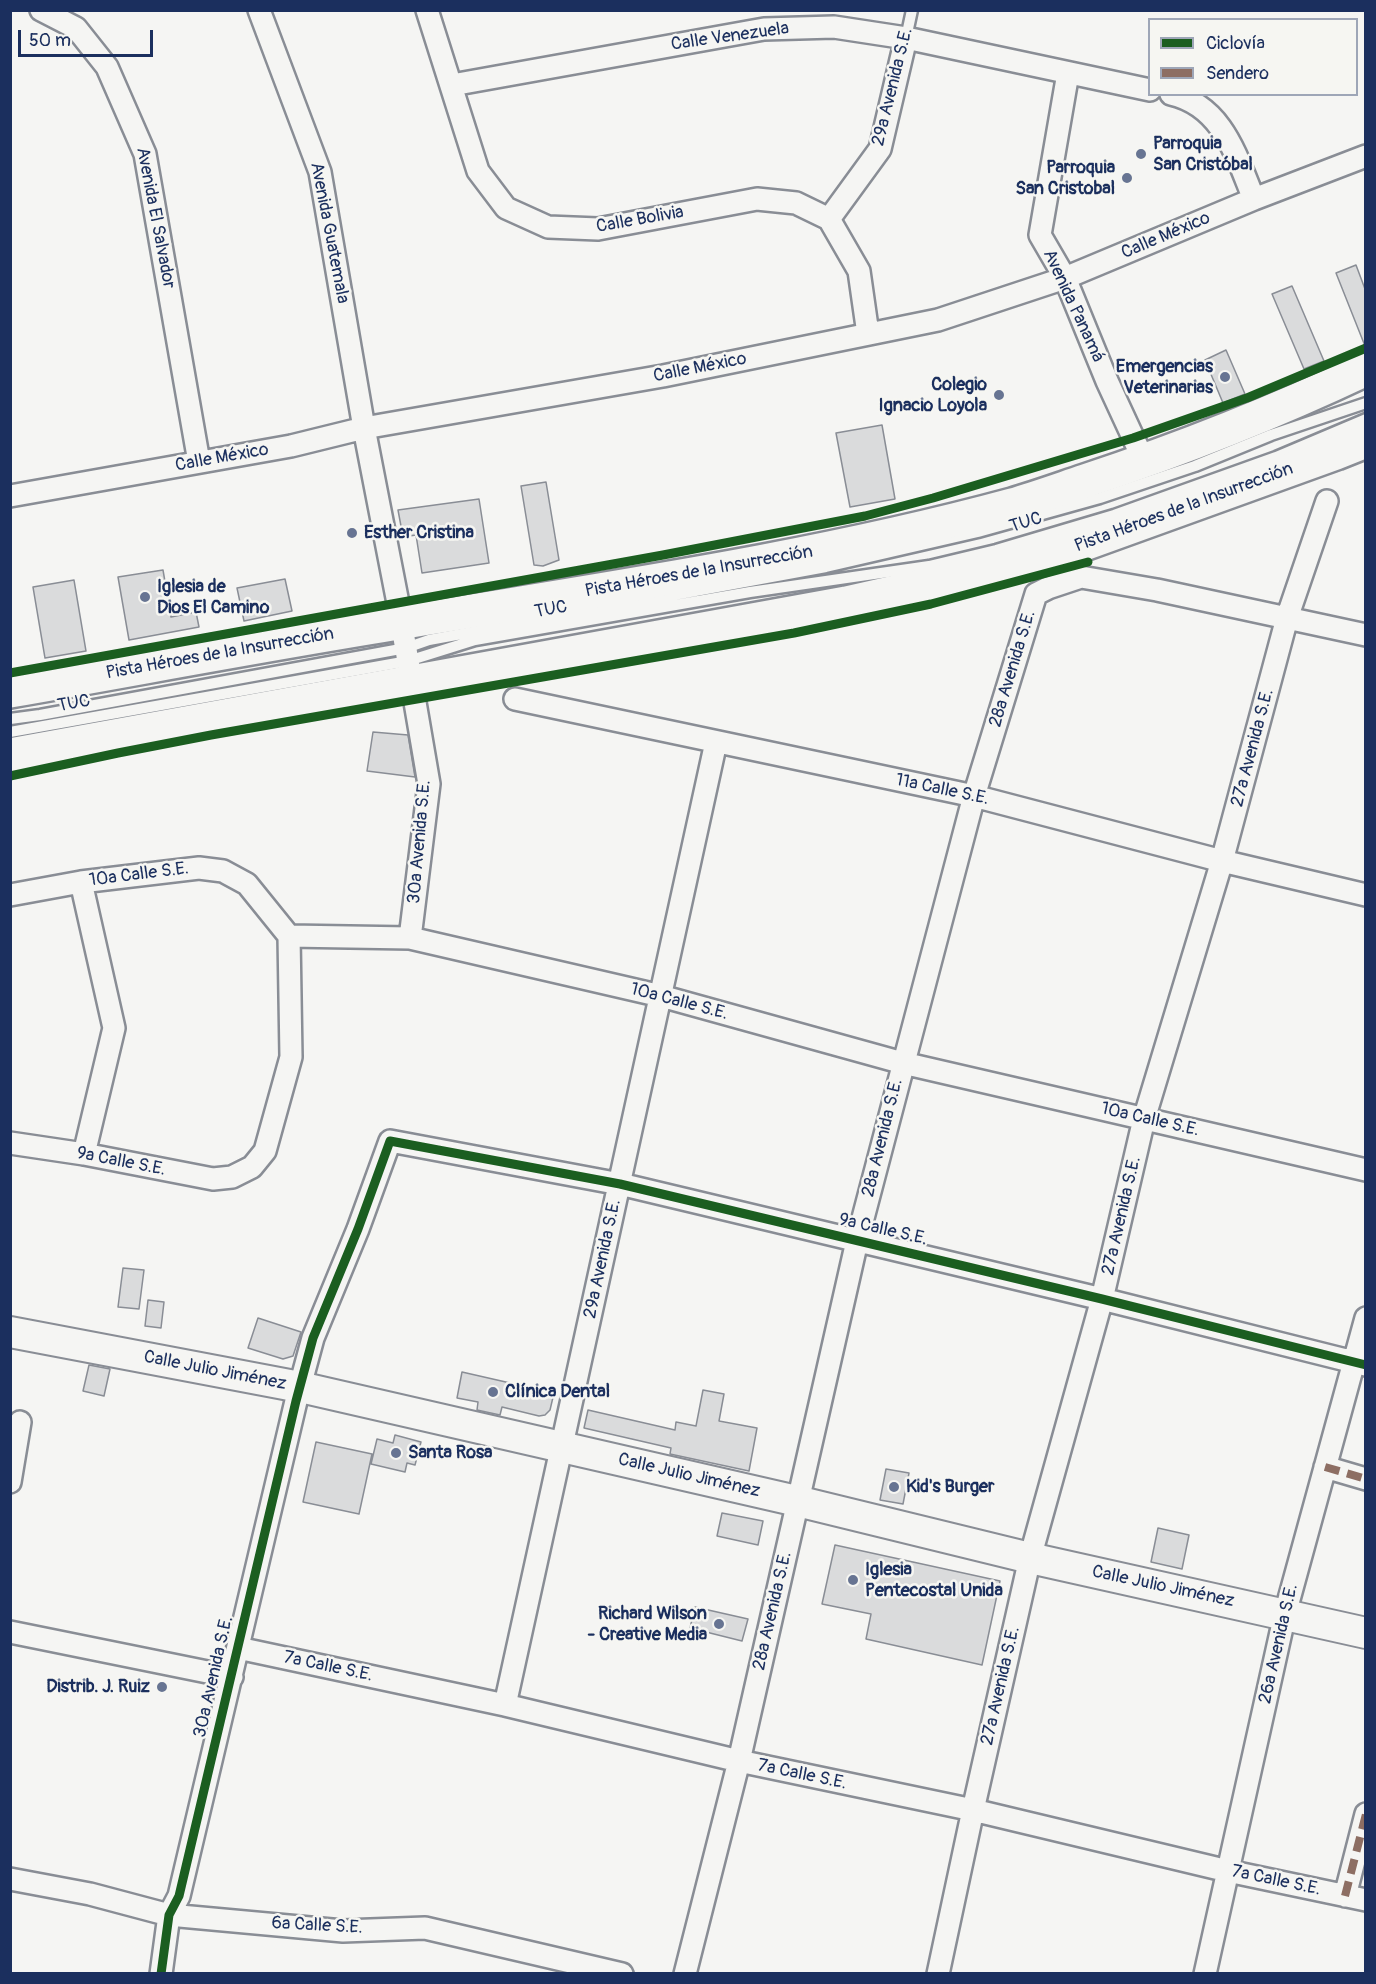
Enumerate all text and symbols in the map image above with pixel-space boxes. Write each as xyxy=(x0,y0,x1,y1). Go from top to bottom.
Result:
scale bar xyxy=(21,18,156,56)
street label: Calle Venezuela xyxy=(670,18,790,56)
legend xyxy=(1148,18,1358,96)
street label: 29a Avenida S.E. xyxy=(868,26,918,148)
text: 50 m xyxy=(29,29,71,52)
text: Ciclovía xyxy=(1206,32,1265,55)
text: Sendero xyxy=(1206,62,1269,85)
place label: Parroquia San Cristóbal xyxy=(1153,133,1253,176)
street label: Avenida El Salvador xyxy=(131,146,179,290)
marker: Parroquia San Cristóbal xyxy=(1134,147,1148,161)
place label: Parroquia San Cristobal xyxy=(1015,157,1115,200)
street label: Avenida Guatemala xyxy=(305,161,353,305)
marker: Parroquia San Cristobal xyxy=(1120,171,1134,185)
street label: Calle Bolivia xyxy=(595,202,685,238)
street label: Calle México xyxy=(1118,208,1214,264)
street label: Avenida Panamá xyxy=(1037,246,1109,366)
street label: Calle México xyxy=(652,348,748,388)
place label: Emergencias Veterinarias xyxy=(1116,356,1213,398)
marker: Emergencias Veterinarias xyxy=(1218,370,1232,384)
place label: Colegio Ignacio Loyola xyxy=(879,374,987,416)
marker: Colegio Ignacio Loyola xyxy=(992,388,1006,402)
street label: Calle México xyxy=(174,439,270,477)
street label: Pista Héroes de la Insurrección xyxy=(1072,458,1296,558)
street label: TUC xyxy=(1007,508,1045,538)
place label: Esther Cristina xyxy=(364,522,474,544)
marker: Esther Cristina xyxy=(345,526,359,540)
street label: Pista Héroes de la Insurrección xyxy=(583,541,815,603)
place label: Iglesia de Dios El Camino xyxy=(157,576,269,618)
marker: Iglesia de Dios El Camino xyxy=(138,590,152,604)
street label: TUC xyxy=(533,596,569,624)
street label: 28a Avenida S.E. xyxy=(985,608,1041,730)
street label: Pista Héroes de la Insurrección xyxy=(104,623,336,685)
street label: 27a Avenida S.E. xyxy=(1227,687,1279,809)
street label: TUC xyxy=(56,690,92,718)
street label: 11a Calle S.E. xyxy=(893,770,991,810)
street label: 30a Avenida S.E. xyxy=(404,779,436,905)
street label: 10a Calle S.E. xyxy=(88,858,190,892)
street label: 10a Calle S.E. xyxy=(628,979,730,1025)
street label: 28a Avenida S.E. xyxy=(858,1077,908,1199)
street label: 10a Calle S.E. xyxy=(1099,1098,1201,1142)
street label: 9a Calle S.E. xyxy=(75,1143,167,1181)
street label: 27a Avenida S.E. xyxy=(1098,1154,1146,1278)
street label: 29a Avenida S.E. xyxy=(580,1198,626,1320)
street label: 9a Calle S.E. xyxy=(837,1209,929,1251)
street label: Calle Julio Jiménez xyxy=(142,1347,288,1395)
place label: Clínica Dental xyxy=(505,1381,610,1403)
marker: Clínica Dental xyxy=(486,1385,500,1399)
place label: Santa Rosa xyxy=(408,1442,492,1464)
marker: Santa Rosa xyxy=(389,1446,403,1460)
street label: Calle Julio Jiménez xyxy=(616,1449,762,1503)
place label: Kid's Burger xyxy=(906,1476,994,1498)
marker: Kid's Burger xyxy=(887,1480,901,1494)
street label: 28a Avenida S.E. xyxy=(749,1550,797,1672)
place label: Iglesia Pentecostal Unida xyxy=(865,1559,1003,1602)
street label: Calle Julio Jiménez xyxy=(1090,1561,1236,1613)
marker: Iglesia Pentecostal Unida xyxy=(846,1573,860,1587)
street label: 26a Avenida S.E. xyxy=(1255,1582,1303,1706)
place label: Richard Wilson - Creative Media xyxy=(587,1603,707,1646)
street label: 30a Avenida S.E. xyxy=(190,1614,238,1740)
marker: Richard Wilson - Creative Media xyxy=(712,1617,726,1631)
street label: 27a Avenida S.E. xyxy=(977,1624,1025,1748)
street label: 7a Calle S.E. xyxy=(282,1647,374,1687)
place label: Distrib. J. Ruiz xyxy=(46,1676,150,1698)
marker: Distrib. J. Ruiz xyxy=(155,1680,169,1694)
street label: 7a Calle S.E. xyxy=(756,1755,848,1795)
street label: 7a Calle S.E. xyxy=(1230,1861,1322,1901)
street label: 6a Calle S.E. xyxy=(271,1913,363,1939)

